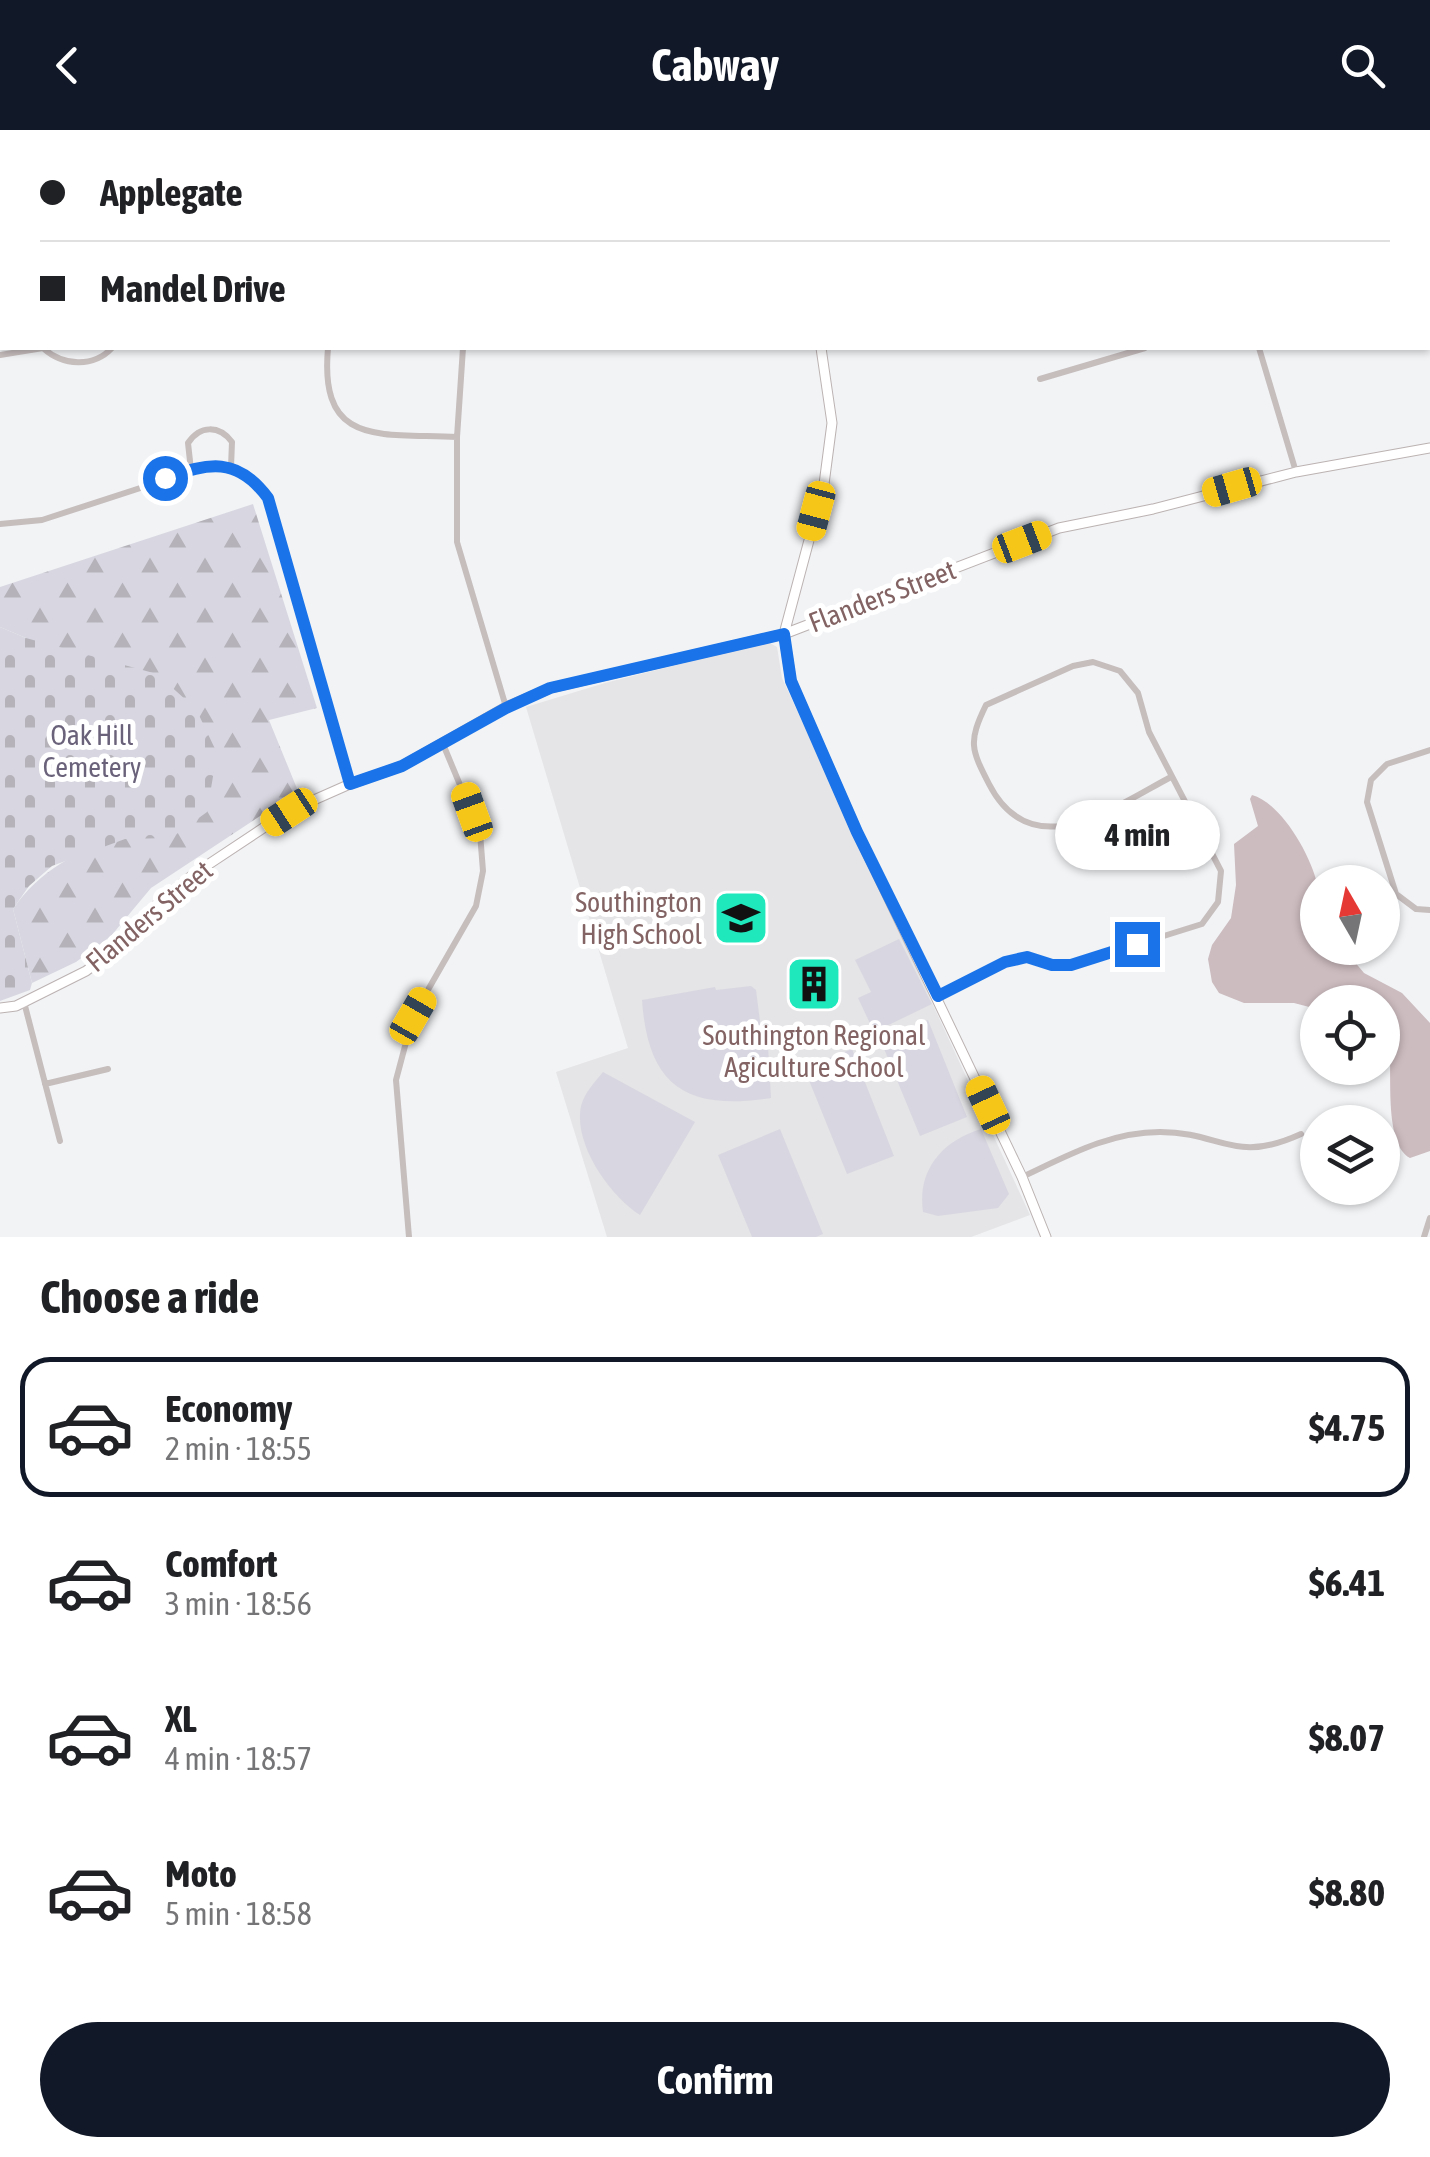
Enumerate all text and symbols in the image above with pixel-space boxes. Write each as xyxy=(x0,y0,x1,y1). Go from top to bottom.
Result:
icon: back xyxy=(40,38,95,93)
icon: search xyxy=(1335,38,1390,93)
text: Cabway xyxy=(651,39,779,91)
text: Applegate xyxy=(100,171,243,214)
text: Mandel Drive xyxy=(100,267,286,310)
route start xyxy=(143,456,188,501)
car xyxy=(1199,464,1265,510)
car xyxy=(794,478,838,544)
car xyxy=(989,517,1055,567)
street label: Flanders Street xyxy=(804,553,960,639)
park label: Oak Hill Cemetery xyxy=(43,719,141,783)
car xyxy=(448,779,496,845)
car xyxy=(256,783,322,841)
callout: 4 min xyxy=(1054,799,1220,869)
text: 4 min xyxy=(1105,816,1170,853)
street label: Flanders Street xyxy=(79,854,219,978)
north arrow xyxy=(1300,865,1400,965)
map controls xyxy=(1300,865,1400,1205)
place label: Southington High School xyxy=(575,886,703,950)
school or university icon: Southington High School xyxy=(711,888,771,948)
route end xyxy=(1115,922,1160,967)
building icon: Southington Regional Agiculture School xyxy=(784,954,844,1014)
car xyxy=(385,983,441,1049)
button: locate xyxy=(1300,985,1400,1085)
place label: Southington Regional Agiculture School xyxy=(703,1019,926,1083)
car xyxy=(962,1071,1014,1139)
button: layers xyxy=(1300,1105,1400,1205)
text: Choose a ride xyxy=(40,1271,259,1323)
icon: car xyxy=(45,1382,135,1472)
text: Economy xyxy=(165,1387,292,1430)
text: $4.75 xyxy=(1309,1406,1385,1449)
text: 2 min · 18:55 xyxy=(165,1430,312,1467)
icon: car xyxy=(45,1537,135,1627)
text: Comfort xyxy=(165,1542,277,1585)
text: $6.41 xyxy=(1309,1561,1385,1604)
text: 3 min · 18:56 xyxy=(165,1585,312,1622)
icon: car xyxy=(45,1692,135,1782)
text: XL xyxy=(165,1697,197,1740)
text: $8.07 xyxy=(1309,1716,1385,1759)
text: 4 min · 18:57 xyxy=(165,1740,312,1777)
icon: car xyxy=(45,1847,135,1937)
text: Moto xyxy=(165,1852,237,1895)
text: $8.80 xyxy=(1309,1871,1385,1914)
text: 5 min · 18:58 xyxy=(165,1895,312,1932)
button: Confirm xyxy=(40,2022,1390,2137)

